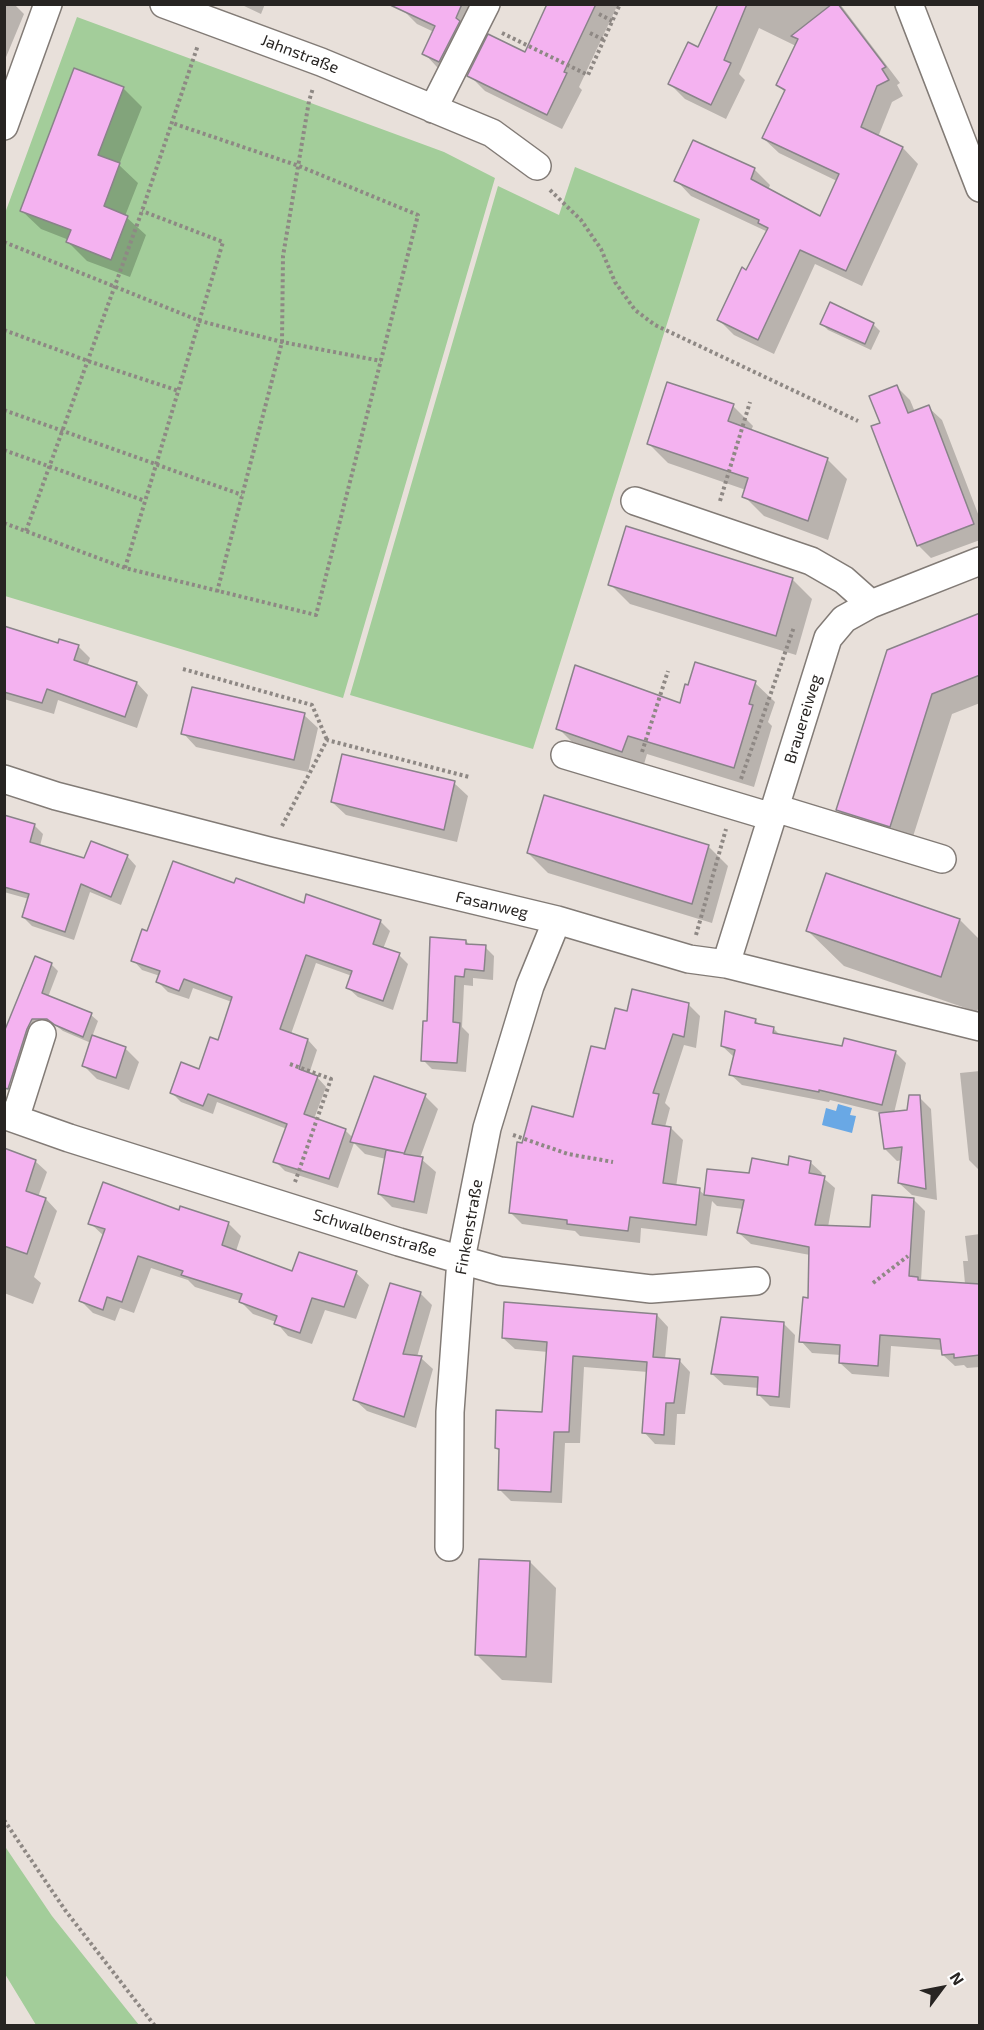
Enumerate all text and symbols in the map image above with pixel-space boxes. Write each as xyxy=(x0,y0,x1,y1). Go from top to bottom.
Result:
street label: Jahnstraße xyxy=(258,30,342,78)
street label: Brauereiweg xyxy=(780,672,826,766)
street label: Fasanweg xyxy=(454,887,530,923)
street label: Finkenstraße xyxy=(451,1178,487,1276)
street label: Schwalbenstraße xyxy=(311,1205,439,1261)
north arrow xyxy=(912,1958,972,2018)
text: N xyxy=(947,1968,969,1988)

